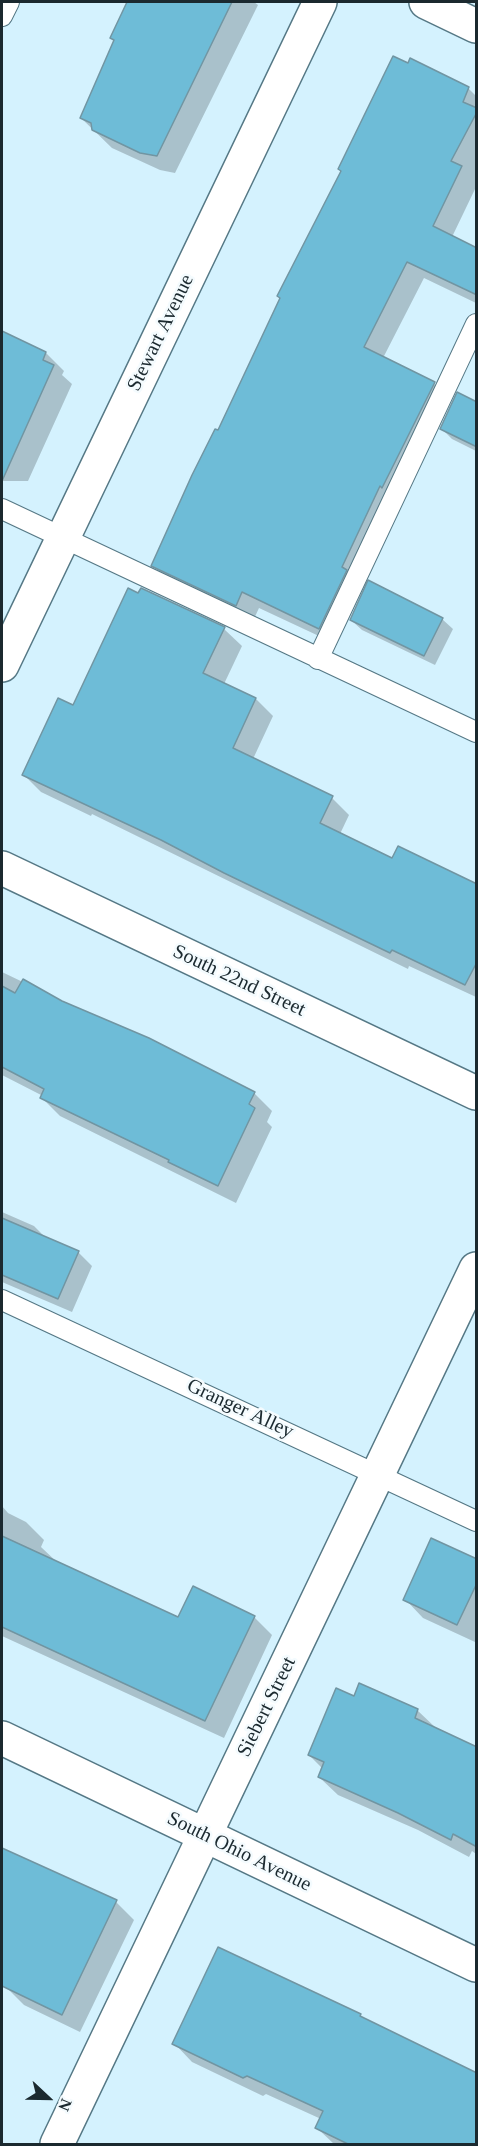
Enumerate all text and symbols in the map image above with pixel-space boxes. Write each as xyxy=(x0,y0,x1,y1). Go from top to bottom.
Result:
street label: Stewart Avenue xyxy=(122,271,200,395)
street label: South 22nd Street xyxy=(169,940,309,1022)
street label: Granger Alley xyxy=(183,1374,297,1444)
street label: Siebert Street xyxy=(232,1653,302,1761)
street label: South Ohio Avenue xyxy=(163,1807,315,1897)
north arrow xyxy=(18,2068,78,2128)
text: N xyxy=(55,2096,75,2113)

